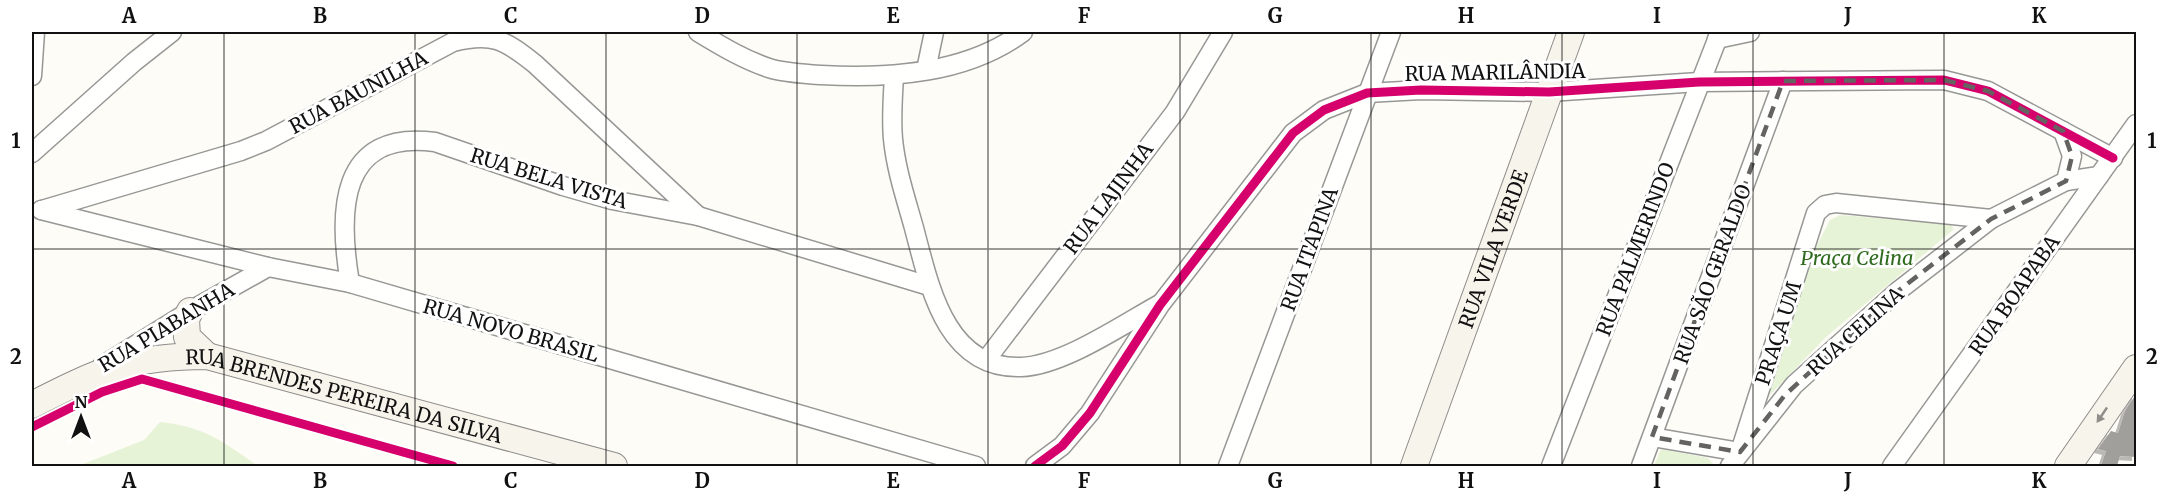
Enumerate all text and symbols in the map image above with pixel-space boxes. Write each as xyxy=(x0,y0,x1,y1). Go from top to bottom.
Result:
text: A xyxy=(121,3,137,28)
text: B xyxy=(313,3,327,28)
text: C xyxy=(504,3,518,28)
text: D xyxy=(694,3,710,28)
text: E xyxy=(886,3,900,28)
text: F xyxy=(1078,3,1091,28)
text: G xyxy=(1268,3,1283,28)
text: H xyxy=(1458,3,1474,28)
text: I xyxy=(1653,3,1661,28)
text: J xyxy=(1843,3,1852,28)
text: K xyxy=(2032,3,2047,28)
street label: RUA BAUNILHA xyxy=(285,45,432,139)
street label: RUA MARILÂNDIA xyxy=(1404,57,1586,86)
text: 1 xyxy=(11,128,21,153)
text: 1 xyxy=(2147,128,2157,153)
street label: RUA LAJINHA xyxy=(1058,137,1159,259)
street label: RUA BELA VISTA xyxy=(467,142,631,214)
street label: RUA PALMERINDO xyxy=(1590,159,1680,339)
street label: RUA VILA VERDE xyxy=(1452,166,1533,331)
street label: RUA SÃO GERALDO xyxy=(1667,181,1756,367)
street label: RUA ITAPINA xyxy=(1275,183,1343,314)
street label: RUA BOAPABA xyxy=(1963,229,2065,360)
park label: Praça Celina xyxy=(1800,245,1914,270)
street label: RUA PIABANHA xyxy=(94,276,239,377)
street label: PRAÇA UM xyxy=(1750,278,1807,388)
street label: RUA CELINA xyxy=(1802,281,1909,381)
street label: RUA NOVO BRASIL xyxy=(420,293,602,367)
street label: RUA BRENDES PEREIRA DA SILVA xyxy=(185,343,506,448)
text: 2 xyxy=(10,344,22,369)
text: 2 xyxy=(2146,344,2158,369)
north arrow xyxy=(51,387,111,447)
text: N xyxy=(75,392,88,412)
one-way arrow xyxy=(2097,407,2108,423)
text: A xyxy=(121,468,137,493)
text: B xyxy=(313,468,327,493)
text: C xyxy=(504,468,518,493)
text: D xyxy=(694,468,710,493)
text: E xyxy=(886,468,900,493)
text: F xyxy=(1078,468,1091,493)
text: G xyxy=(1268,468,1283,493)
text: H xyxy=(1458,468,1474,493)
text: I xyxy=(1653,468,1661,493)
text: J xyxy=(1843,468,1852,493)
text: K xyxy=(2032,468,2047,493)

